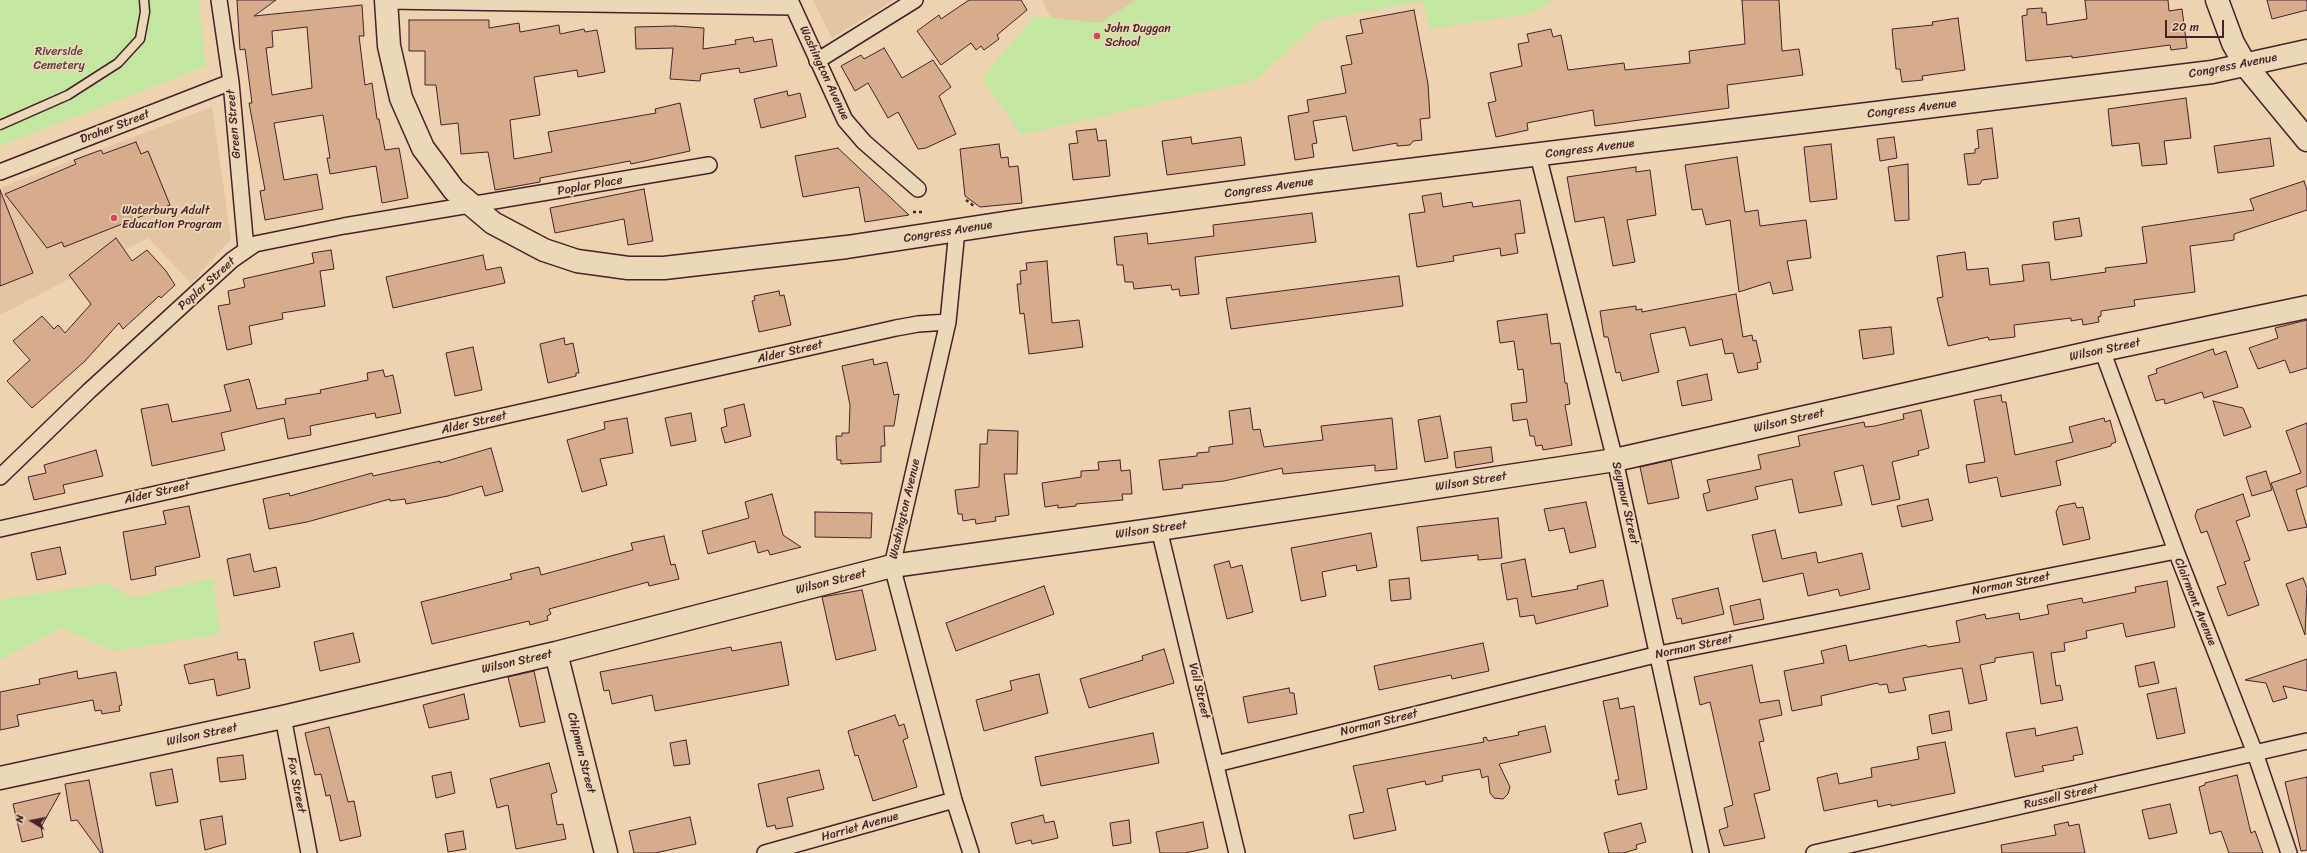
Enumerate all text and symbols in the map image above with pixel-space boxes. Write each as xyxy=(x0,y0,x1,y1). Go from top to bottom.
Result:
scale bar xyxy=(2167,12,2226,38)
text: 20 m xyxy=(2172,16,2199,38)
place label: John Duggan School xyxy=(1105,22,1171,50)
street label: Washington Avenue xyxy=(796,24,852,122)
marker: John Duggan School xyxy=(1092,31,1102,41)
park label: Riverside Cemetery xyxy=(33,45,85,73)
street label: Congress Avenue xyxy=(2188,50,2278,82)
street label: Green Street xyxy=(224,89,244,159)
street label: Congress Avenue xyxy=(1867,96,1957,122)
street label: Draher Street xyxy=(78,107,152,147)
street label: Congress Avenue xyxy=(1545,136,1635,162)
street label: Poplar Place xyxy=(556,173,624,199)
street label: Congress Avenue xyxy=(1224,175,1314,201)
place label: Waterbury Adult Education Program xyxy=(122,204,222,232)
marker: Waterbury Adult Education Program xyxy=(109,213,119,223)
street label: Congress Avenue xyxy=(903,218,993,246)
street label: Poplar Street xyxy=(175,255,239,313)
street label: Wilson Street xyxy=(2068,335,2142,365)
street label: Alder Street xyxy=(756,337,824,367)
street label: Wilson Street xyxy=(1752,406,1826,436)
street label: Alder Street xyxy=(440,408,508,438)
street label: Washington Avenue xyxy=(887,458,923,560)
street label: Seymour Street xyxy=(1608,460,1642,546)
street label: Wilson Street xyxy=(1434,469,1508,495)
street label: Alder Street xyxy=(123,478,191,508)
street label: Wilson Street xyxy=(1114,518,1188,542)
street label: Clairmont Avenue xyxy=(2171,556,2219,648)
street label: Wilson Street xyxy=(794,566,868,598)
street label: Norman Street xyxy=(1971,569,2051,599)
street label: Norman Street xyxy=(1654,632,1734,662)
street label: Wilson Street xyxy=(480,647,554,677)
street label: Vail Street xyxy=(1185,662,1213,720)
street label: Norman Street xyxy=(1339,706,1419,740)
street label: Chipman Street xyxy=(564,711,598,795)
street label: Wilson Street xyxy=(165,720,239,750)
street label: Fox Street xyxy=(284,756,308,814)
street label: Russell Street xyxy=(2022,781,2100,813)
north arrow xyxy=(12,801,52,841)
street label: Harriet Avenue xyxy=(820,809,900,845)
text: N xyxy=(10,813,30,824)

